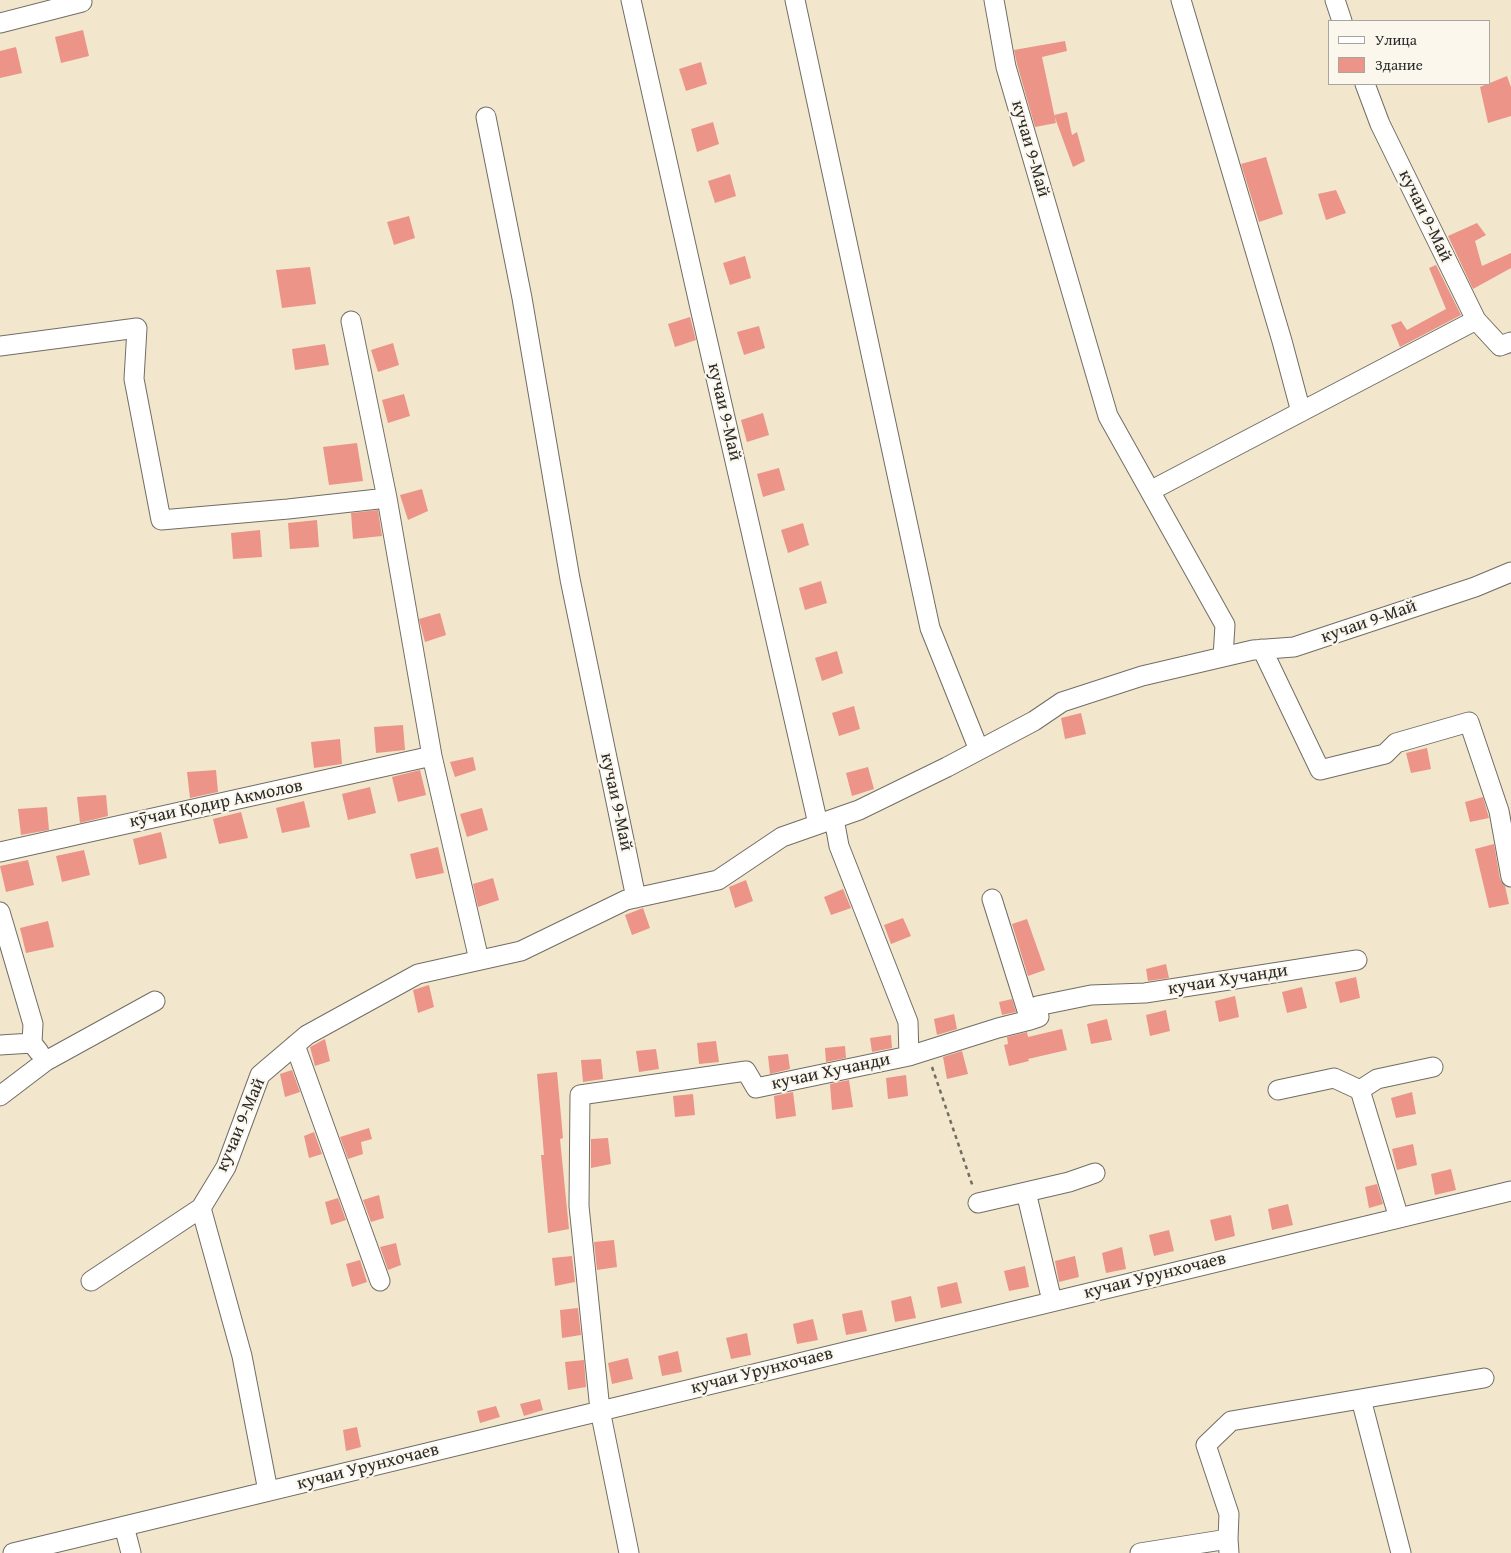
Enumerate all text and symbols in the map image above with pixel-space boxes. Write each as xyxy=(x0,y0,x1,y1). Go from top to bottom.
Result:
legend xyxy=(1328,20,1491,85)
text: Улица xyxy=(1375,29,1417,50)
text: Здание xyxy=(1375,54,1423,75)
street label: кучаи 9-Май xyxy=(1006,98,1054,200)
street label: кучаи 9-Май xyxy=(1393,166,1457,266)
street label: кучаи 9-Май xyxy=(702,361,746,463)
street label: кучаи 9-Май xyxy=(1318,596,1420,648)
street label: кучаи 9-Май xyxy=(595,751,637,853)
street label: кӯчаи Қодир Акмолов xyxy=(127,775,305,833)
street label: кучаи Хучанди xyxy=(1167,960,1289,1000)
street label: кучаи Хучанди xyxy=(770,1049,892,1095)
street label: кучаи 9-Май xyxy=(212,1075,270,1175)
street label: кучаи Урунхочаев xyxy=(1082,1248,1228,1304)
street label: кучаи Урунхочаев xyxy=(689,1343,835,1399)
street label: кучаи Урунхочаев xyxy=(295,1439,441,1495)

